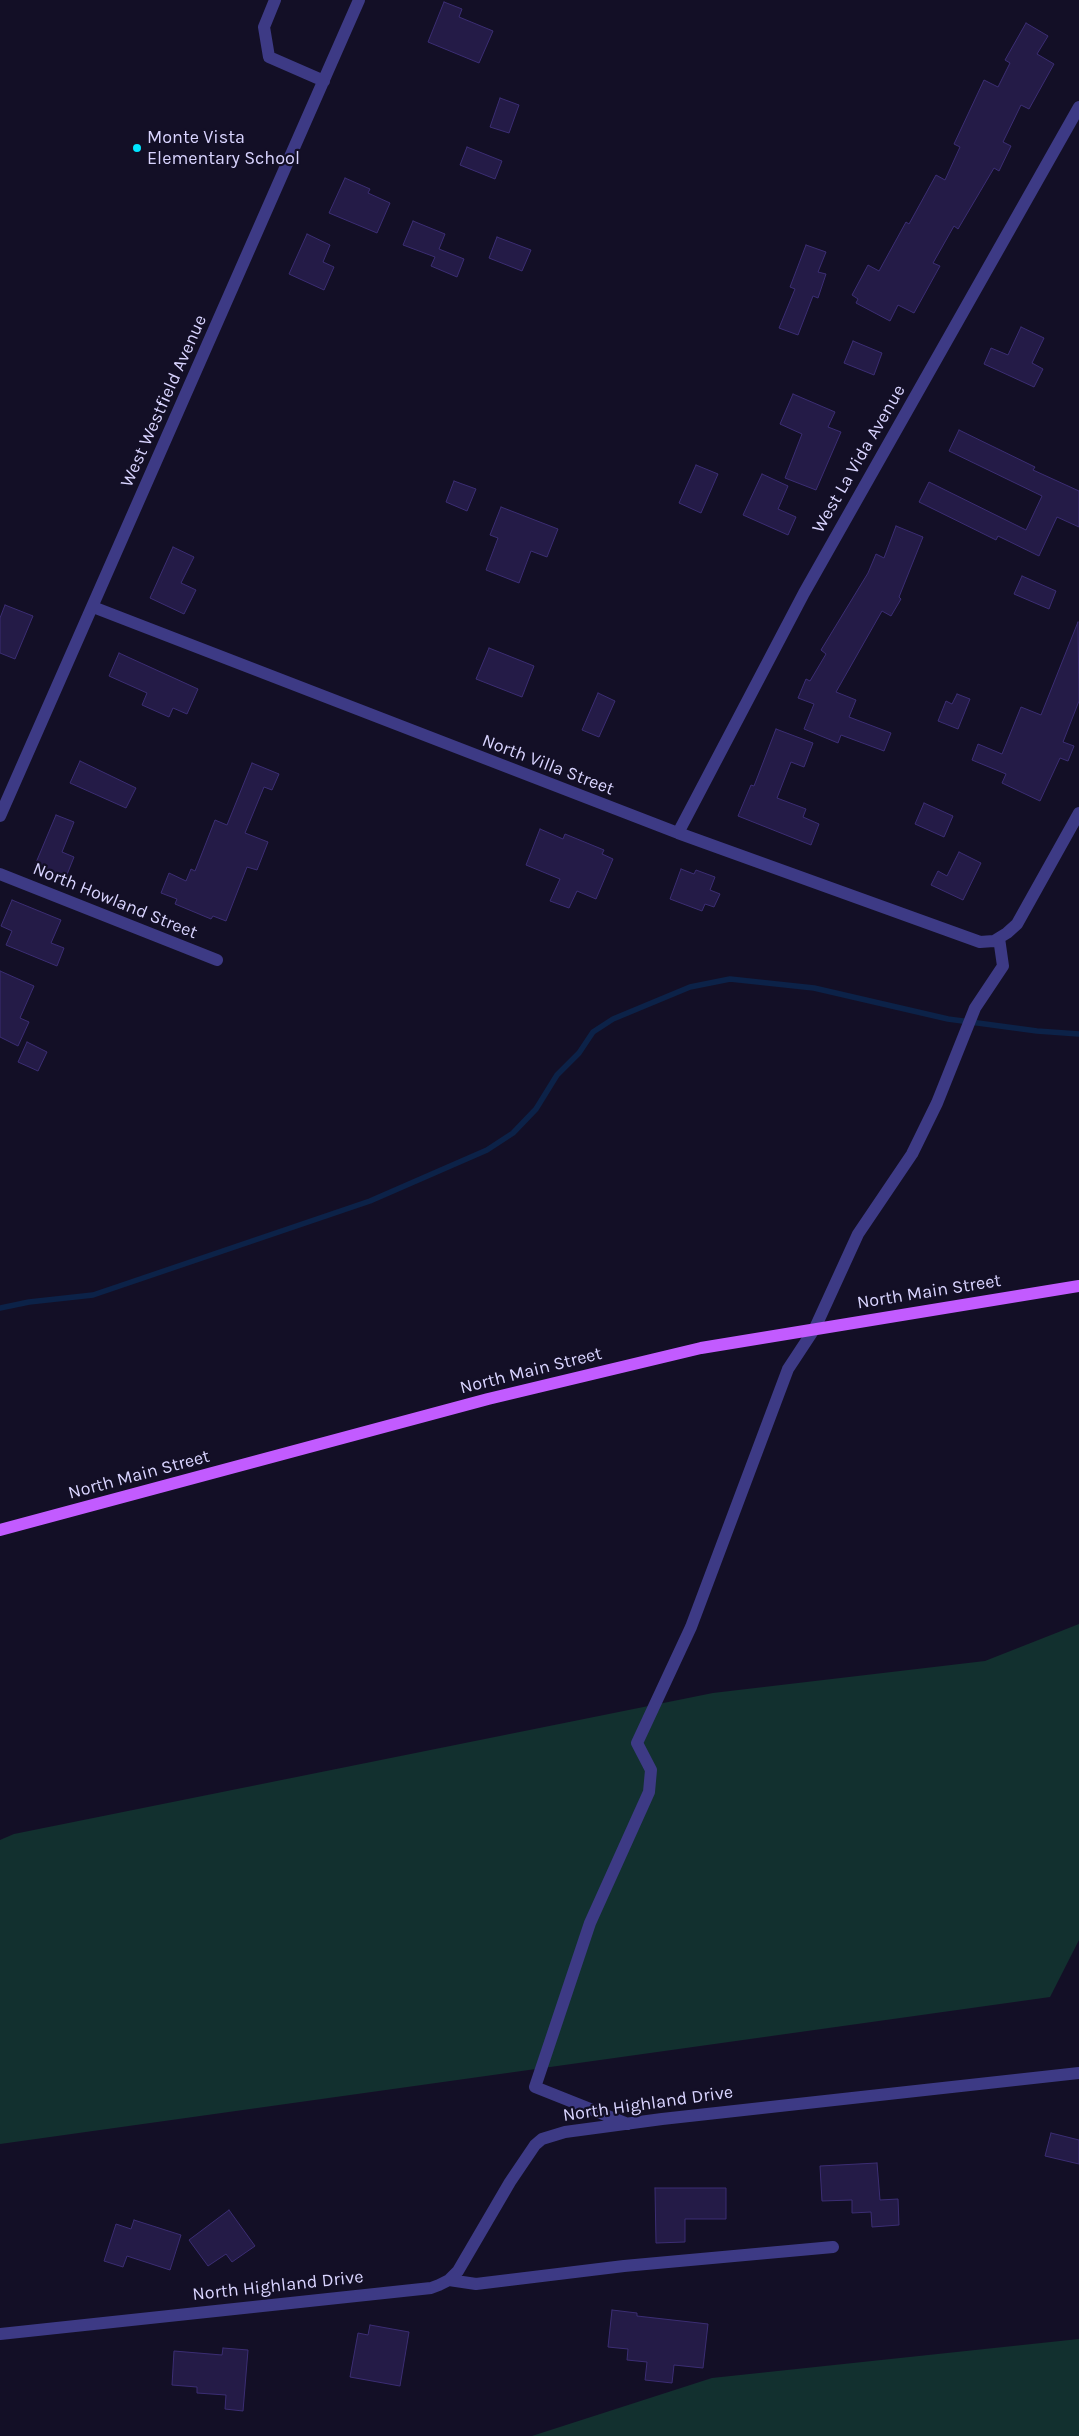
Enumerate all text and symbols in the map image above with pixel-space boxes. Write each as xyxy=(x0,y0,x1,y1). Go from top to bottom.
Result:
place label: Monte Vista Elementary School xyxy=(147,127,300,170)
marker: Monte Vista Elementary School xyxy=(131,142,143,154)
street label: West Westfield Avenue xyxy=(116,312,212,490)
street label: West La Vida Avenue xyxy=(808,381,910,537)
street label: North Villa Street xyxy=(479,730,617,800)
street label: North Howland Street xyxy=(30,858,200,944)
street label: North Main Street xyxy=(855,1270,1003,1314)
street label: North Main Street xyxy=(458,1343,604,1399)
street label: North Main Street xyxy=(66,1446,212,1504)
street label: North Highland Drive xyxy=(561,2081,735,2127)
street label: North Highland Drive xyxy=(191,2266,365,2306)

